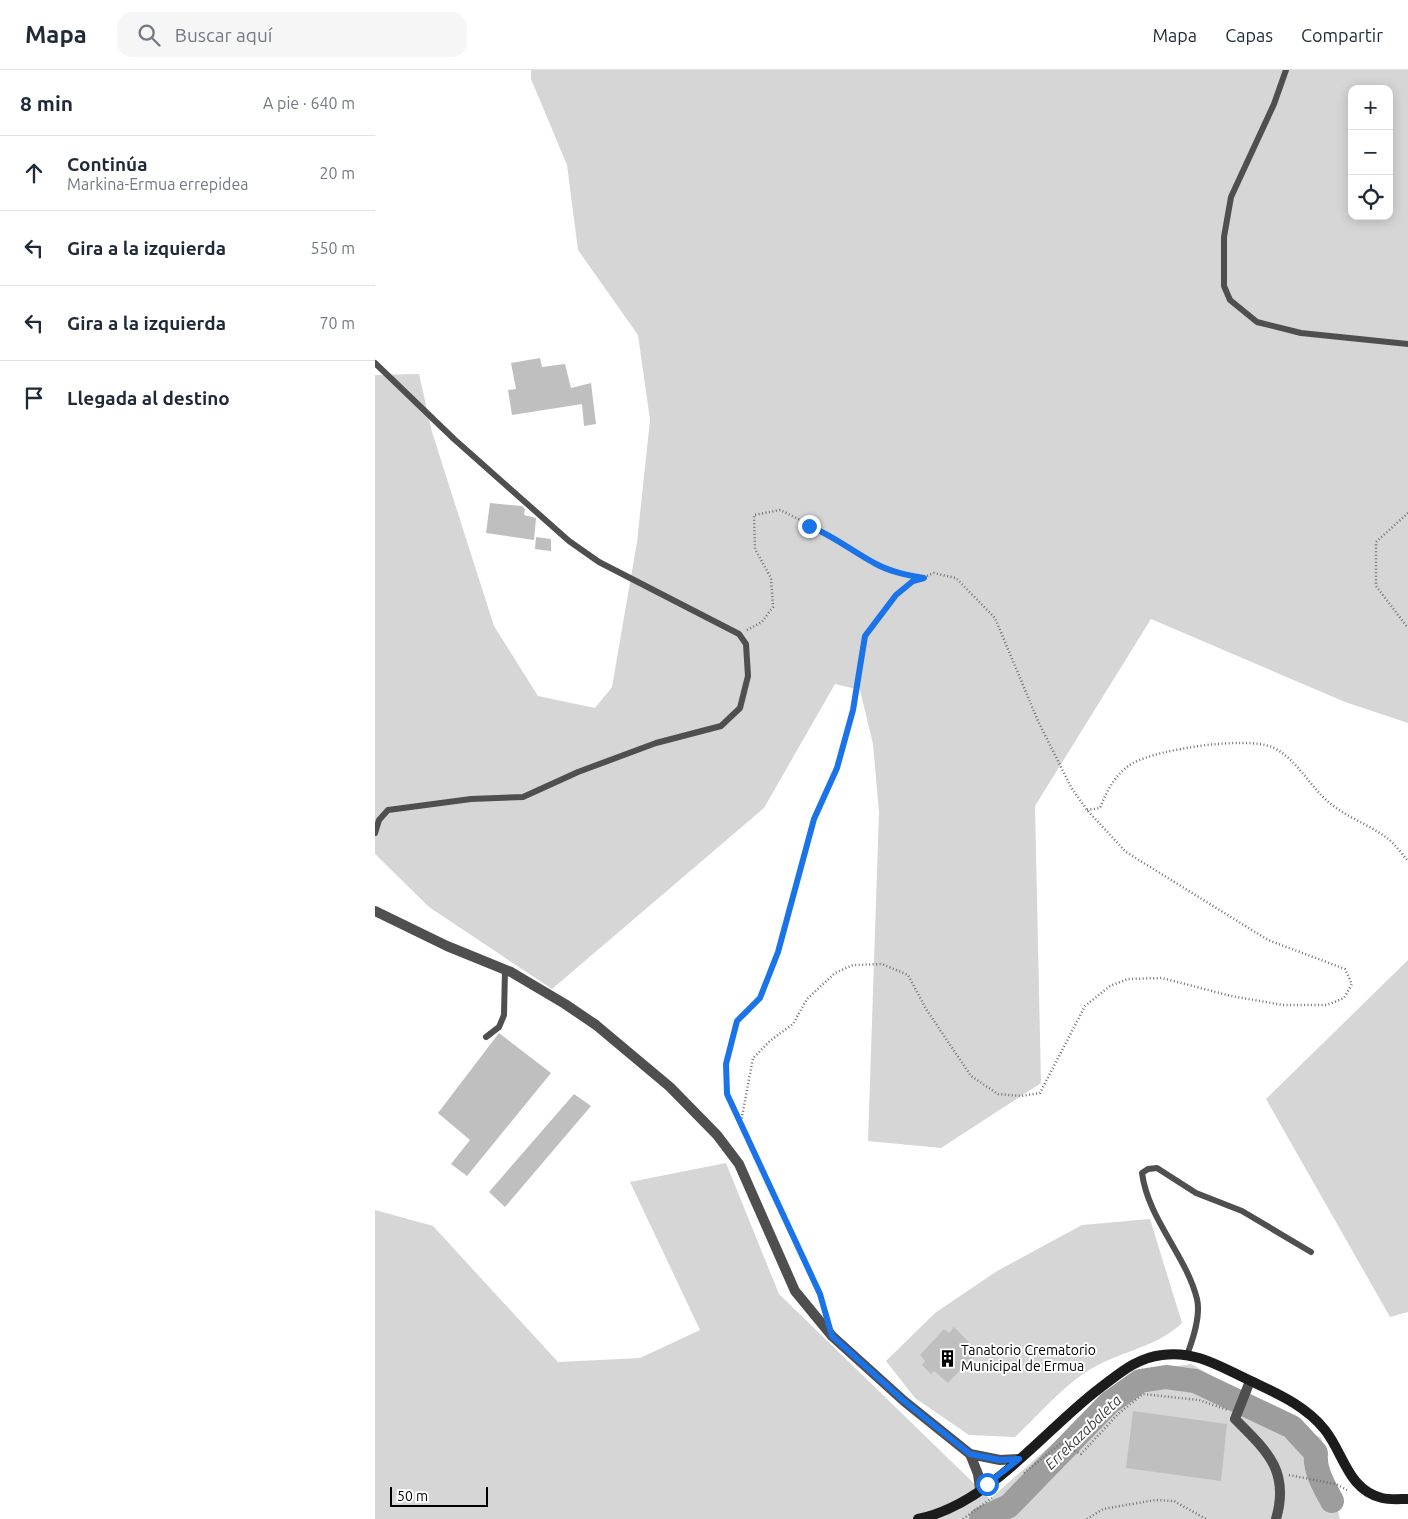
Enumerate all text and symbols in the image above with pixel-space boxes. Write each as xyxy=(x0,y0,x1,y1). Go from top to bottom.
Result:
search box xyxy=(117,12,467,57)
text: Mapa xyxy=(25,21,87,48)
icon: search xyxy=(135,21,163,49)
text: Buscar aquí xyxy=(175,24,272,46)
text: Mapa xyxy=(1152,25,1197,45)
text: Capas xyxy=(1225,25,1273,45)
text: Compartir xyxy=(1301,25,1383,45)
map controls xyxy=(1348,85,1393,220)
button: + xyxy=(1348,85,1393,130)
text: 8 min xyxy=(20,91,73,115)
text: A pie · 640 m xyxy=(263,94,355,112)
button: − xyxy=(1348,130,1393,175)
text: Continúa xyxy=(67,153,148,175)
icon: ahead xyxy=(20,159,48,187)
text: 20 m xyxy=(319,164,355,182)
text: Markina-Ermua errepidea xyxy=(67,175,248,193)
button: locate xyxy=(1348,175,1393,220)
icon: left xyxy=(20,234,48,262)
text: Gira a la izquierda xyxy=(67,237,226,259)
text: 550 m xyxy=(310,239,355,257)
icon: left xyxy=(20,309,48,337)
text: Gira a la izquierda xyxy=(67,312,226,334)
text: 70 m xyxy=(319,314,355,332)
icon: arrive xyxy=(20,384,48,412)
text: Llegada al destino xyxy=(67,387,230,409)
route end xyxy=(798,515,821,538)
place label: Tanatorio Crematorio Municipal de Ermua xyxy=(961,1342,1096,1374)
building icon: Tanatorio Crematorio Municipal de Ermua xyxy=(937,1348,957,1368)
water label: Errekazabaleta xyxy=(1041,1391,1125,1473)
route start xyxy=(976,1473,999,1496)
scale bar xyxy=(390,1484,487,1507)
text: 50 m xyxy=(397,1488,428,1504)

